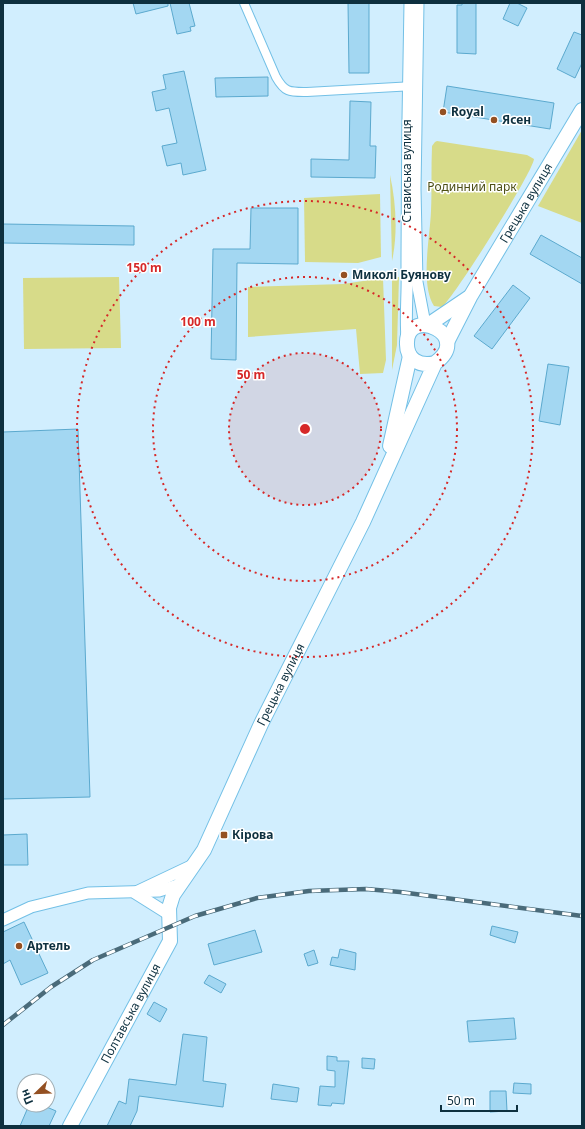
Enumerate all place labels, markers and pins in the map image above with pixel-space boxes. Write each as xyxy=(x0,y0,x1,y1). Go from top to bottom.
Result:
place label: Royal xyxy=(451,103,484,120)
marker: Royal xyxy=(438,107,448,117)
place label: Ясен xyxy=(502,111,531,128)
marker: Ясен xyxy=(489,115,499,125)
place label: Миколі Буянову xyxy=(352,266,451,283)
marker: Миколі Буянову xyxy=(339,270,349,280)
centre of rings xyxy=(298,422,312,436)
place label: Кірова xyxy=(232,826,273,843)
marker: Кірова xyxy=(219,830,229,840)
place label: Артель xyxy=(27,937,70,954)
marker: Артель xyxy=(14,941,24,951)

